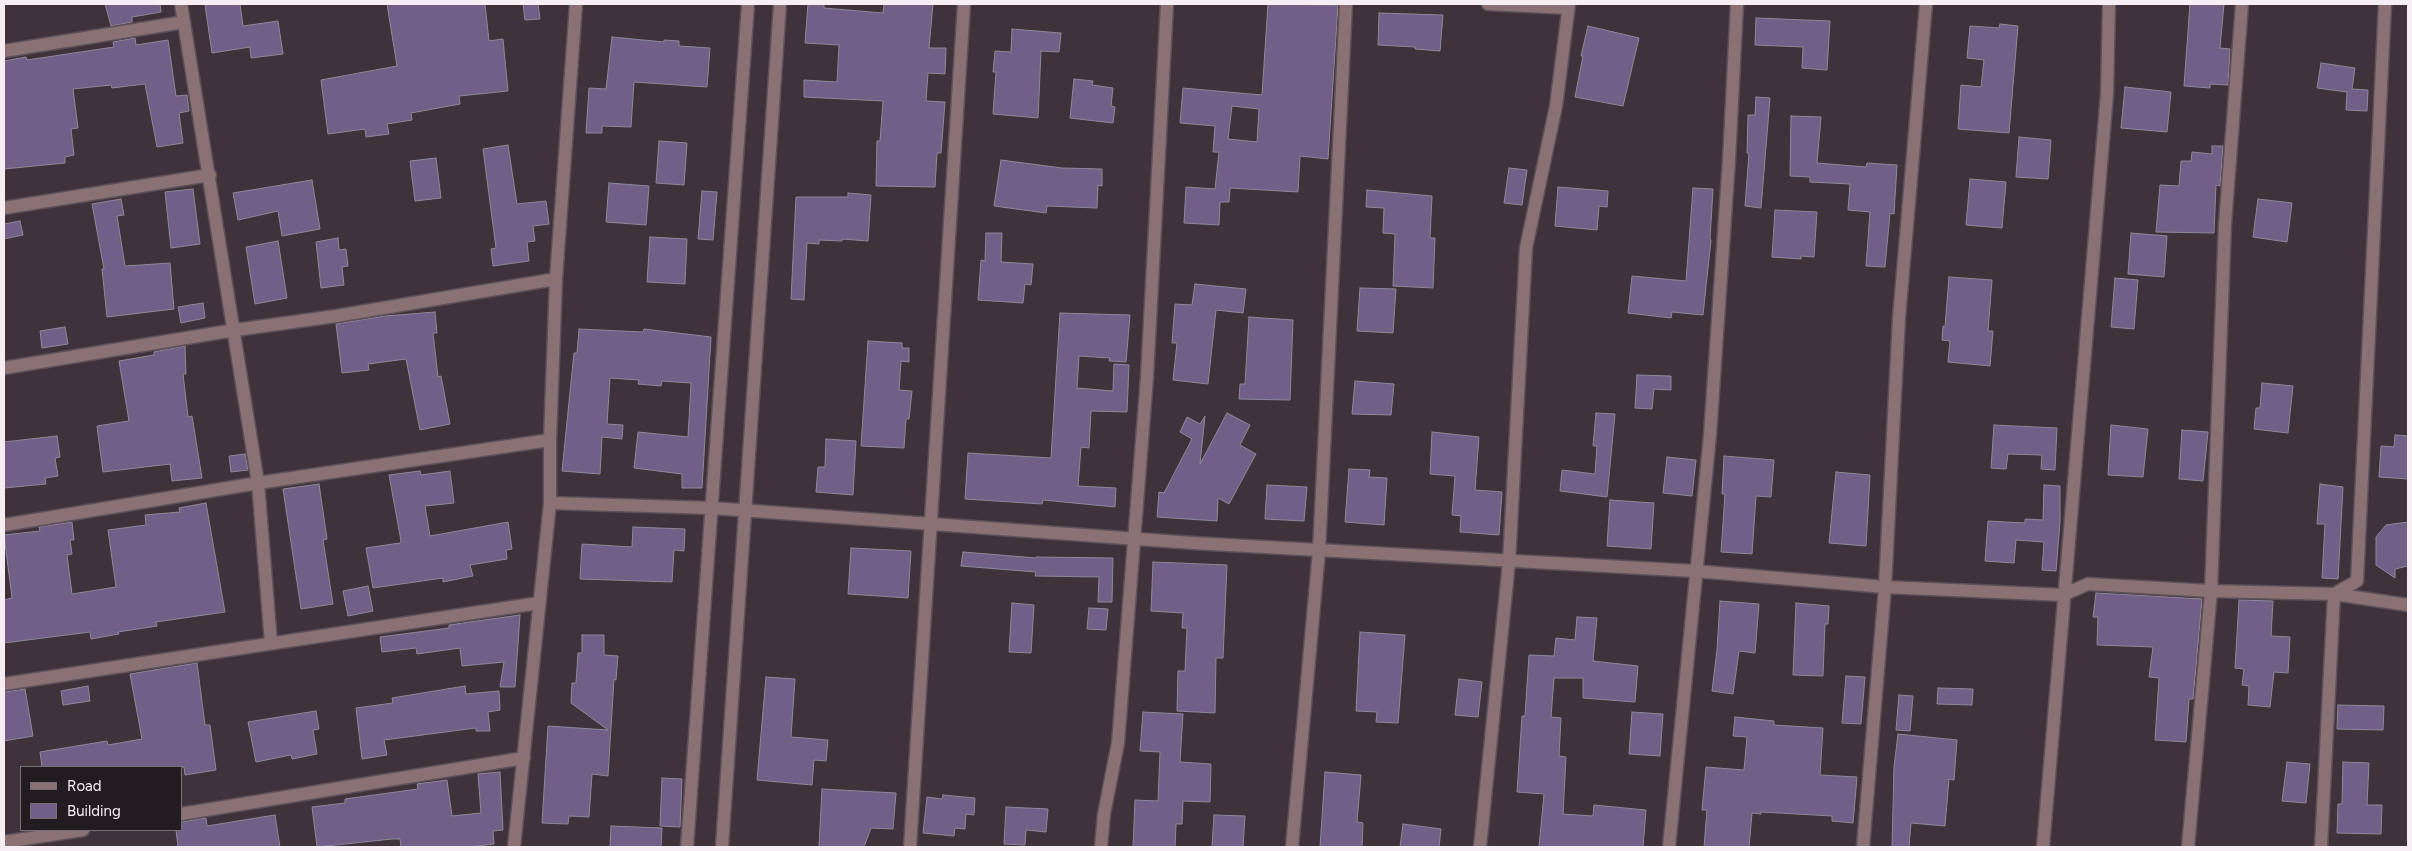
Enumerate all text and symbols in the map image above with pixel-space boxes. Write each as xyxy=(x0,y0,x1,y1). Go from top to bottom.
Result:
legend xyxy=(20,766,182,831)
text: Road xyxy=(67,777,102,795)
text: Building xyxy=(67,802,121,820)

